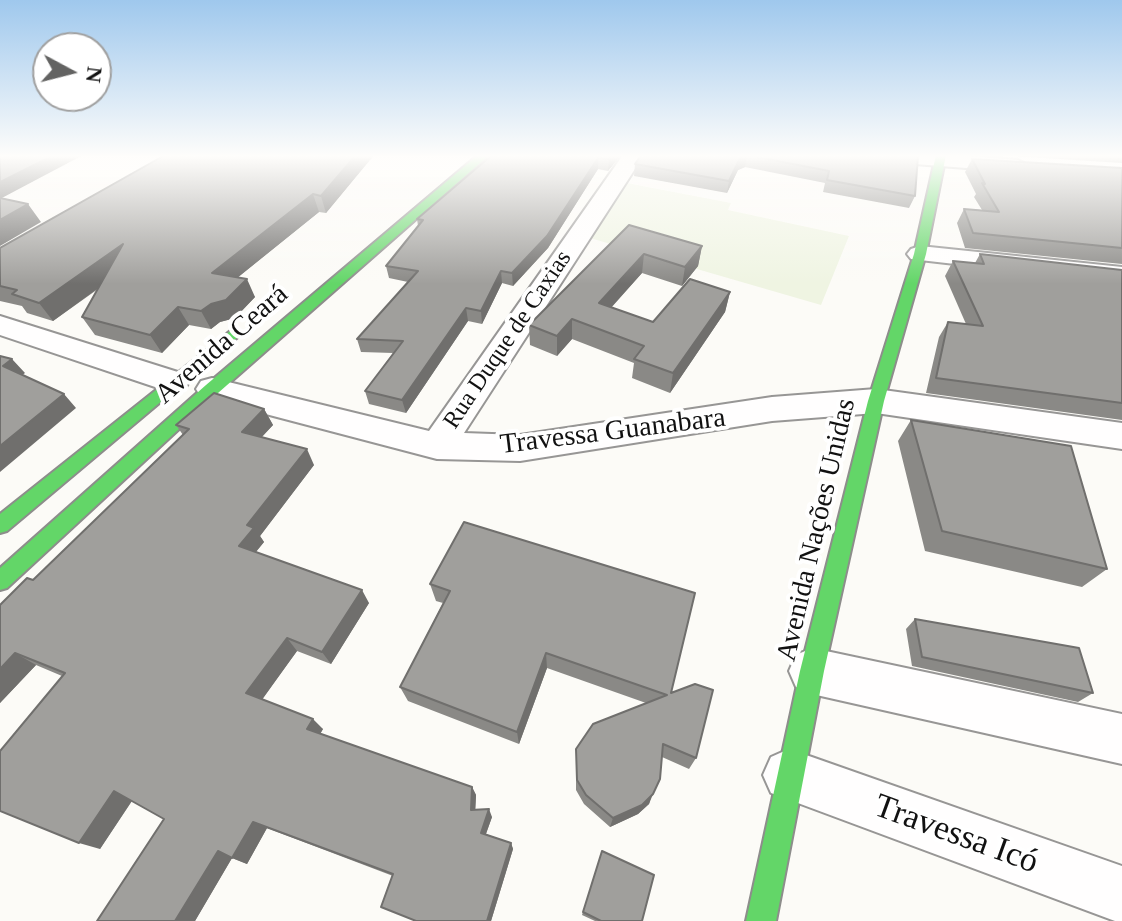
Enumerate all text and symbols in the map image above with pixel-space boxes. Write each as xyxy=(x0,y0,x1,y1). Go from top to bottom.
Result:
north arrow xyxy=(32,32,112,112)
text: N xyxy=(81,65,108,84)
street label: Rua Duque de Caxias xyxy=(438,245,578,435)
street label: Avenida Ceará xyxy=(149,278,295,412)
street label: Avenida Nações Unidas xyxy=(770,395,864,665)
street label: Travessa Guanabara xyxy=(498,402,728,462)
street label: Travessa Icó xyxy=(868,786,1044,884)

